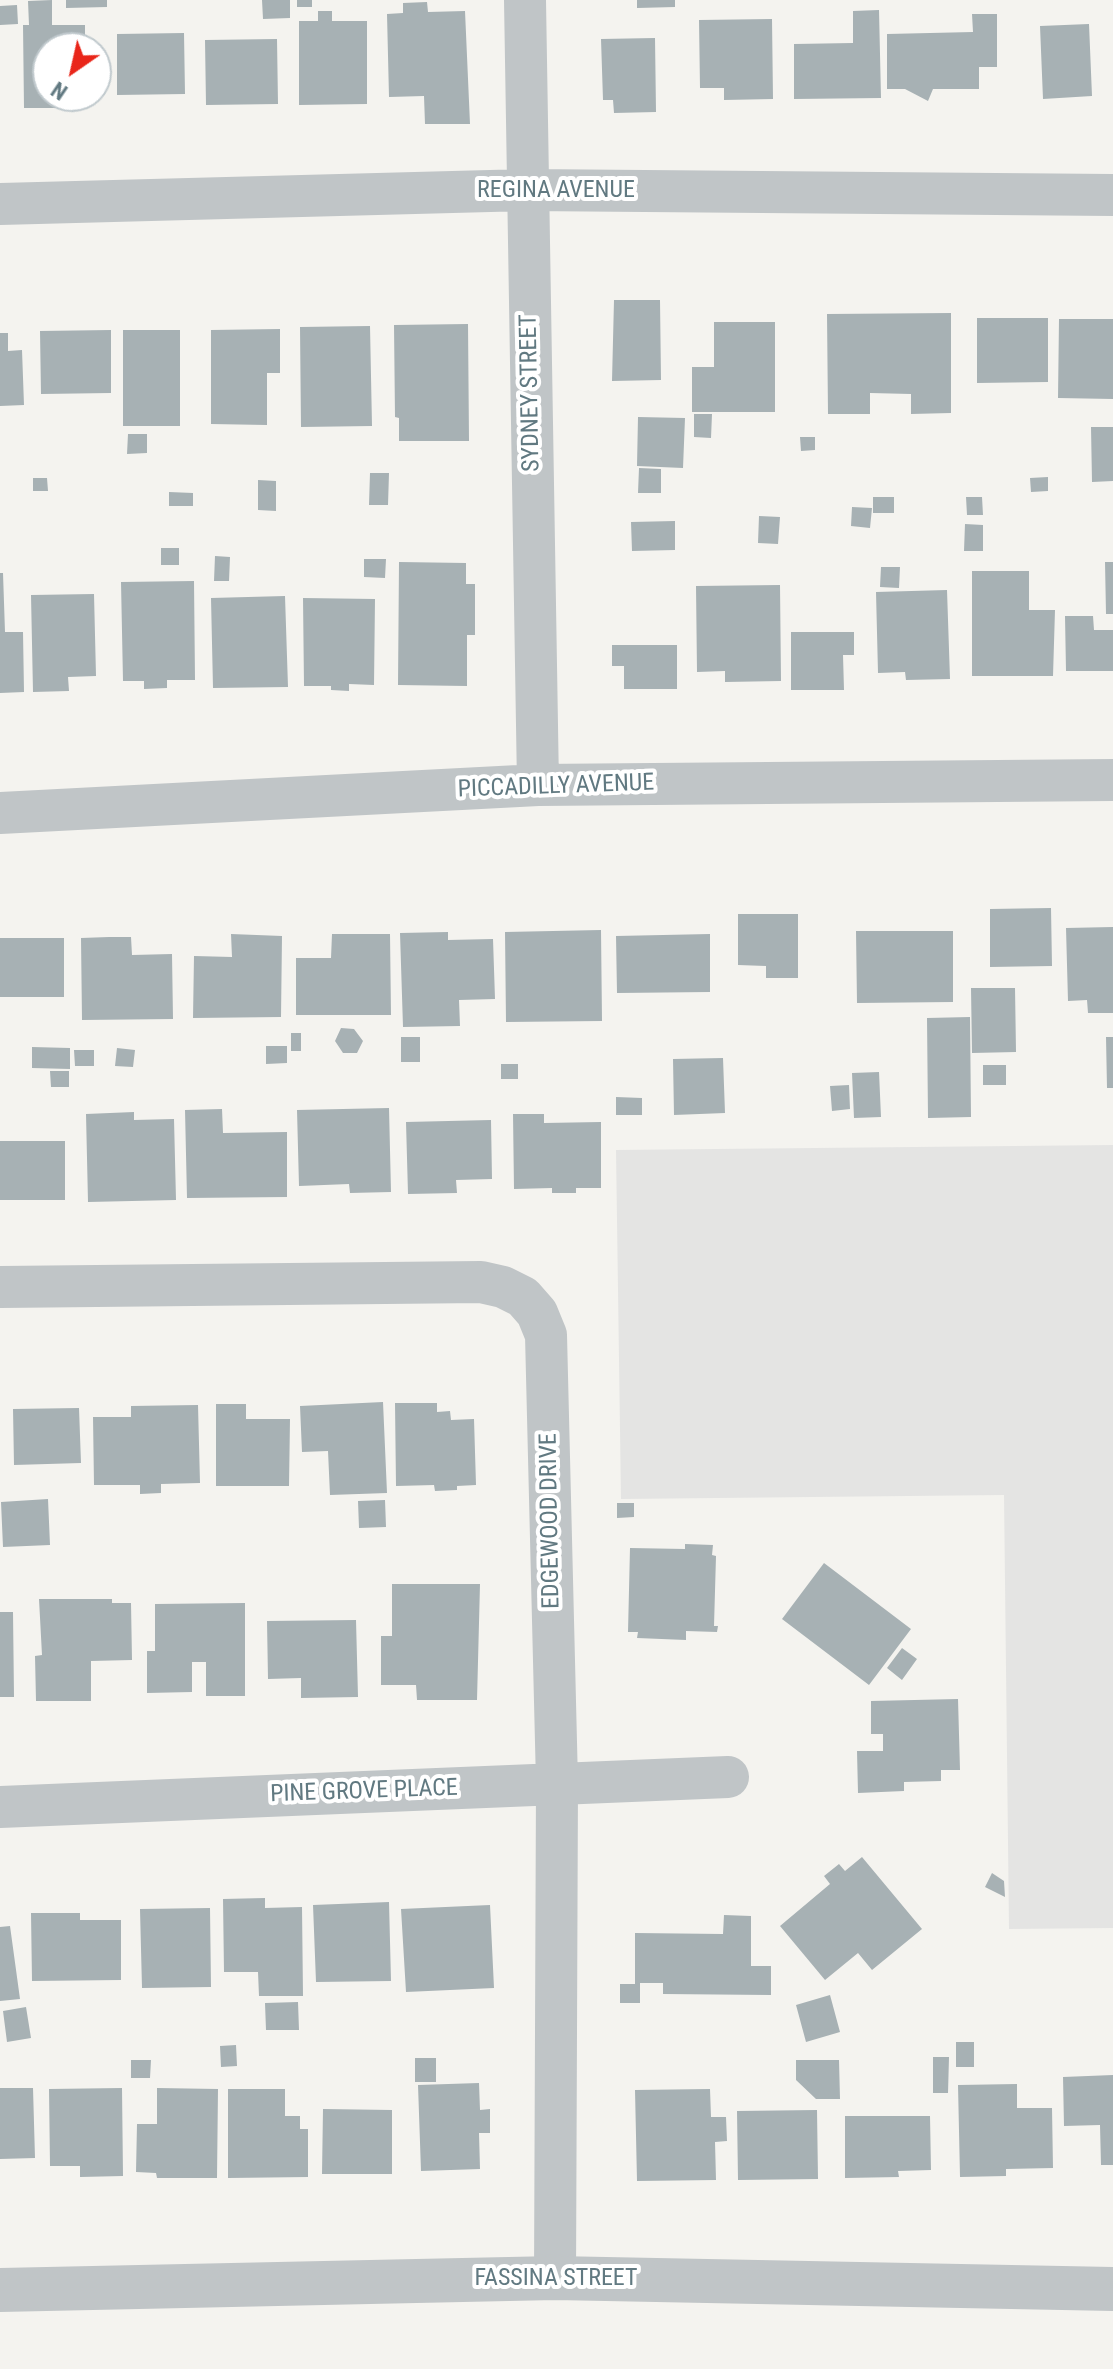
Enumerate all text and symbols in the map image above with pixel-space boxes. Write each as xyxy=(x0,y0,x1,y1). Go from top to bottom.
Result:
north arrow xyxy=(32,32,112,112)
text: N xyxy=(47,77,72,105)
street label: REGINA AVENUE xyxy=(477,177,635,205)
street label: SYDNEY STREET xyxy=(515,314,547,472)
street label: PICCADILLY AVENUE xyxy=(457,769,655,805)
street label: EDGEWOOD DRIVE xyxy=(535,1433,567,1609)
street label: PINE GROVE PLACE xyxy=(270,1774,458,1810)
street label: FASSINA STREET xyxy=(475,2265,637,2293)

